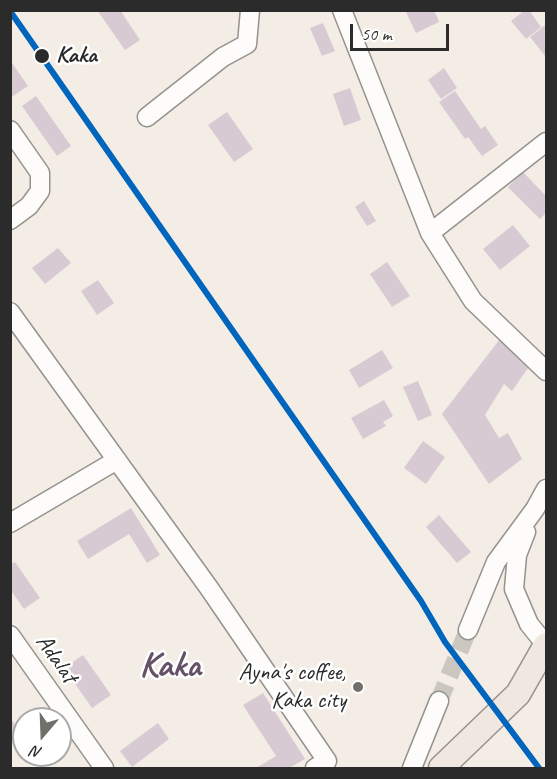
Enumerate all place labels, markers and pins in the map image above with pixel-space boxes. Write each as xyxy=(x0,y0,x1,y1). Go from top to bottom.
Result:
place label: Kaka xyxy=(56,42,97,70)
marker: Kaka xyxy=(33,47,51,65)
place label: Ayna's coffee, Kaka city xyxy=(239,659,346,715)
marker: Ayna's coffee, Kaka city xyxy=(351,680,365,694)

